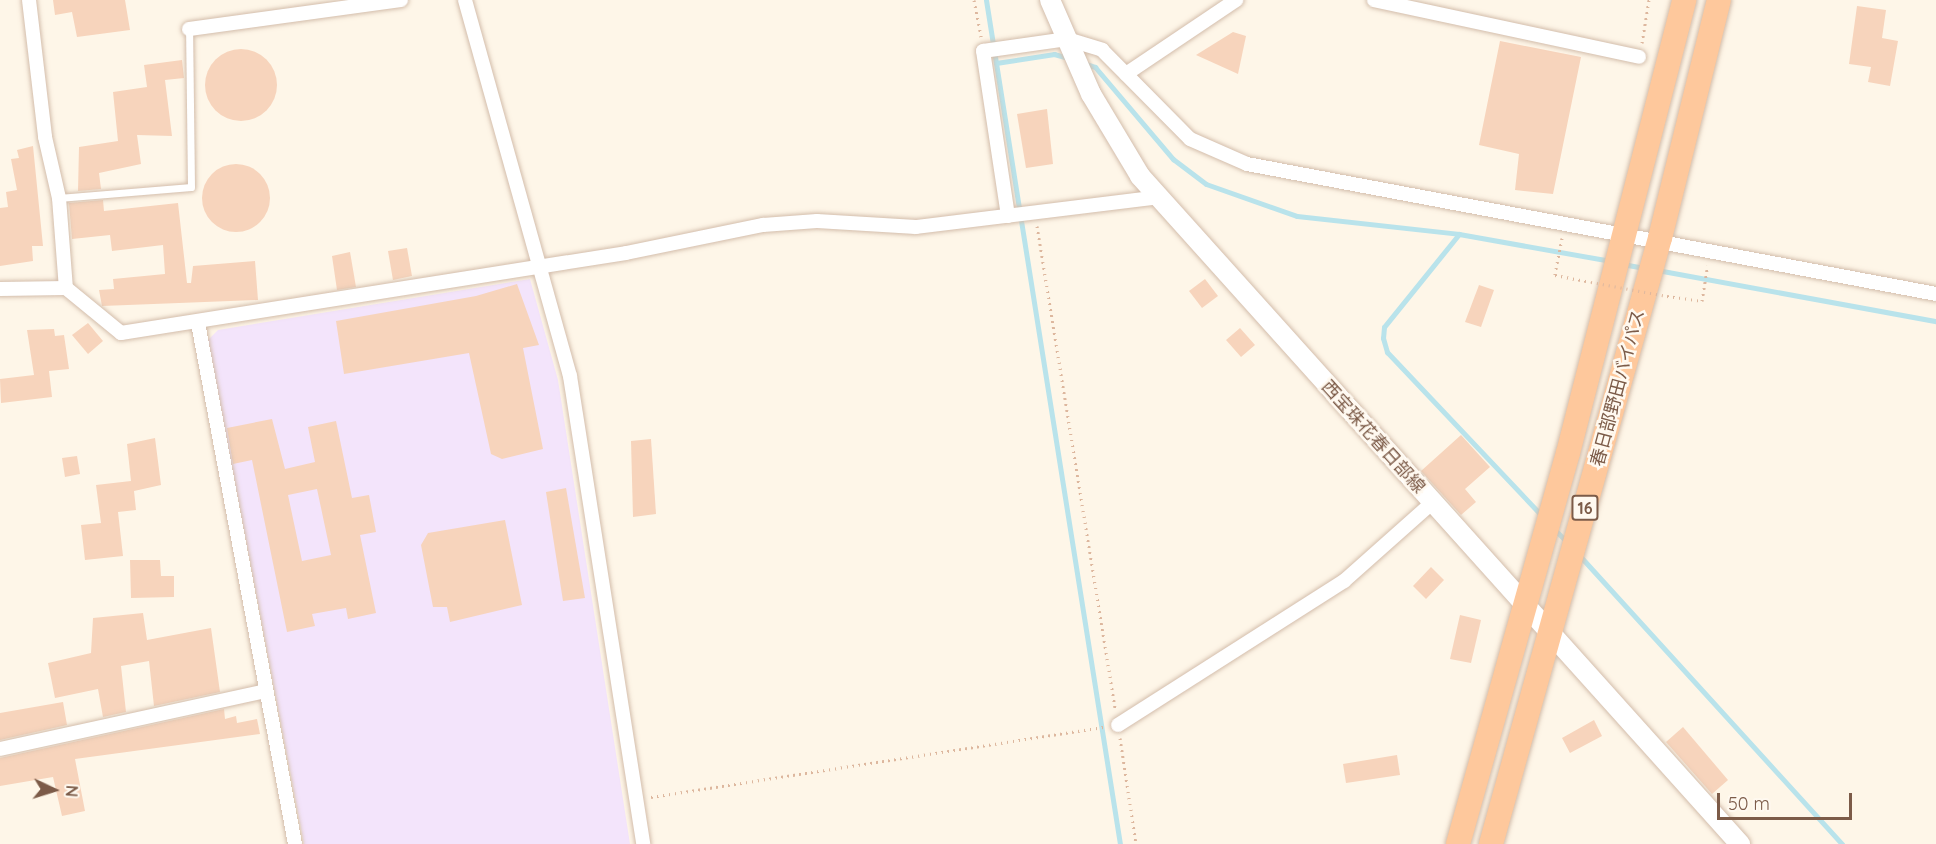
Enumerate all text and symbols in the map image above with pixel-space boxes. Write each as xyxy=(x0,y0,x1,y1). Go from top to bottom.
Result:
street label: 春日部野田バイパス xyxy=(1587,307,1649,469)
street label: 西宝珠花春日部線 xyxy=(1317,376,1429,498)
road number: 16 xyxy=(1570,495,1600,521)
north arrow xyxy=(24,760,84,820)
scale bar xyxy=(1720,781,1855,819)
text: N xyxy=(62,785,82,798)
text: 50 m xyxy=(1728,792,1770,815)

